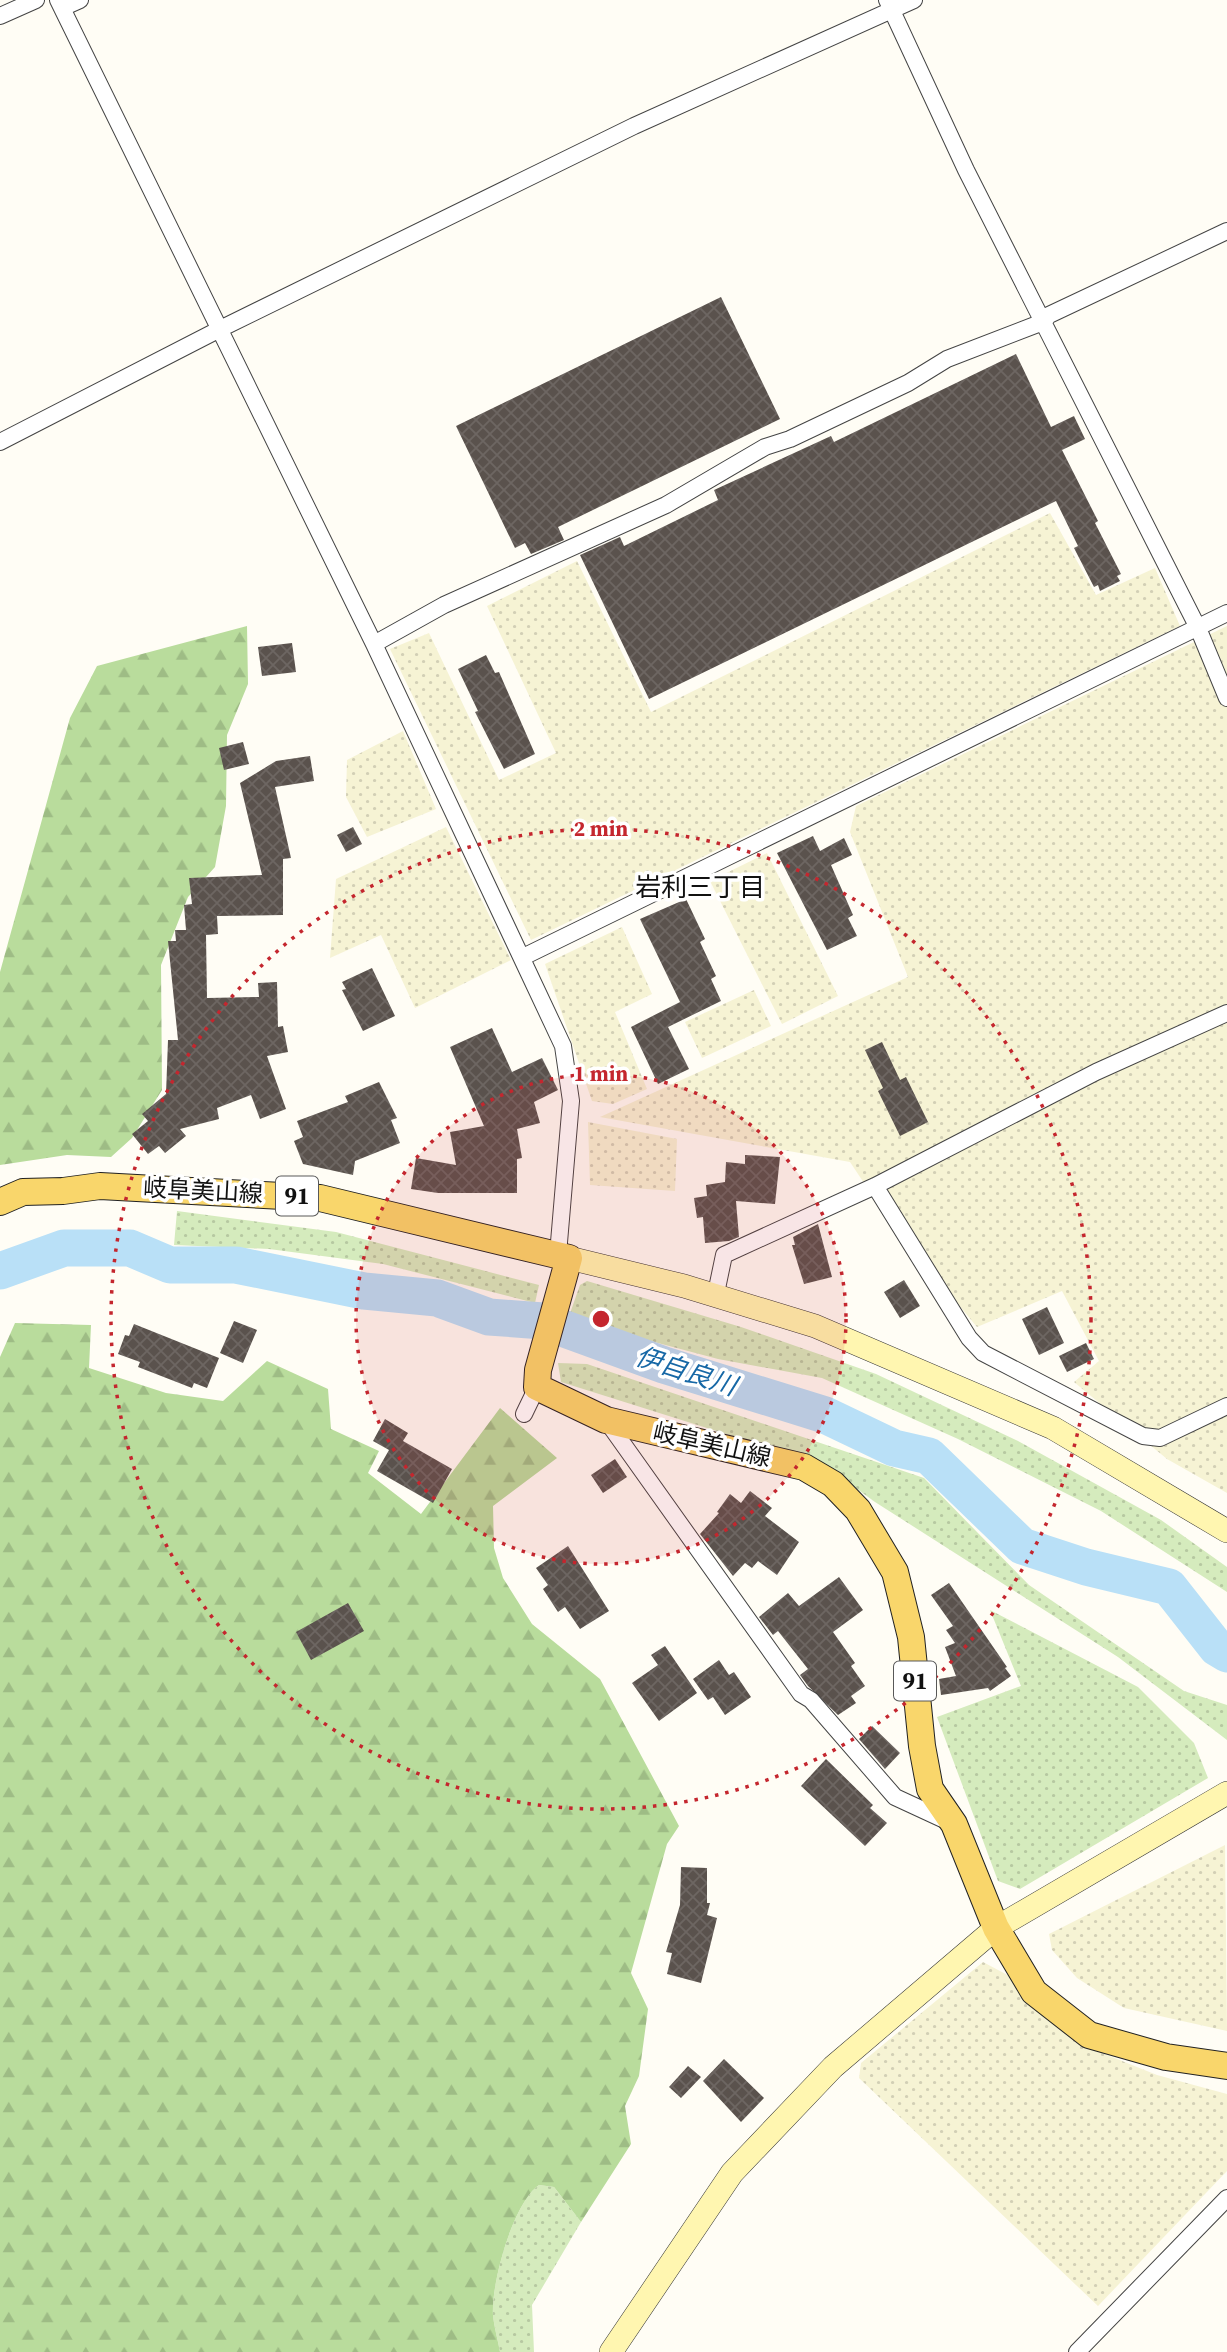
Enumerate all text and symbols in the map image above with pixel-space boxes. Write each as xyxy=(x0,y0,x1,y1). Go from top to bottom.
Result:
text: 2 min xyxy=(574,814,628,843)
district label: 岩利三丁目 xyxy=(635,869,765,905)
text: 1 min xyxy=(574,1059,628,1088)
street label: 岐阜美山線 xyxy=(142,1171,264,1210)
road number: 91 xyxy=(276,1176,318,1216)
centre of rings xyxy=(589,1307,613,1331)
water label: 伊自良川 xyxy=(631,1338,744,1405)
street label: 岐阜美山線 xyxy=(650,1415,774,1474)
road number: 91 xyxy=(894,1662,936,1700)

